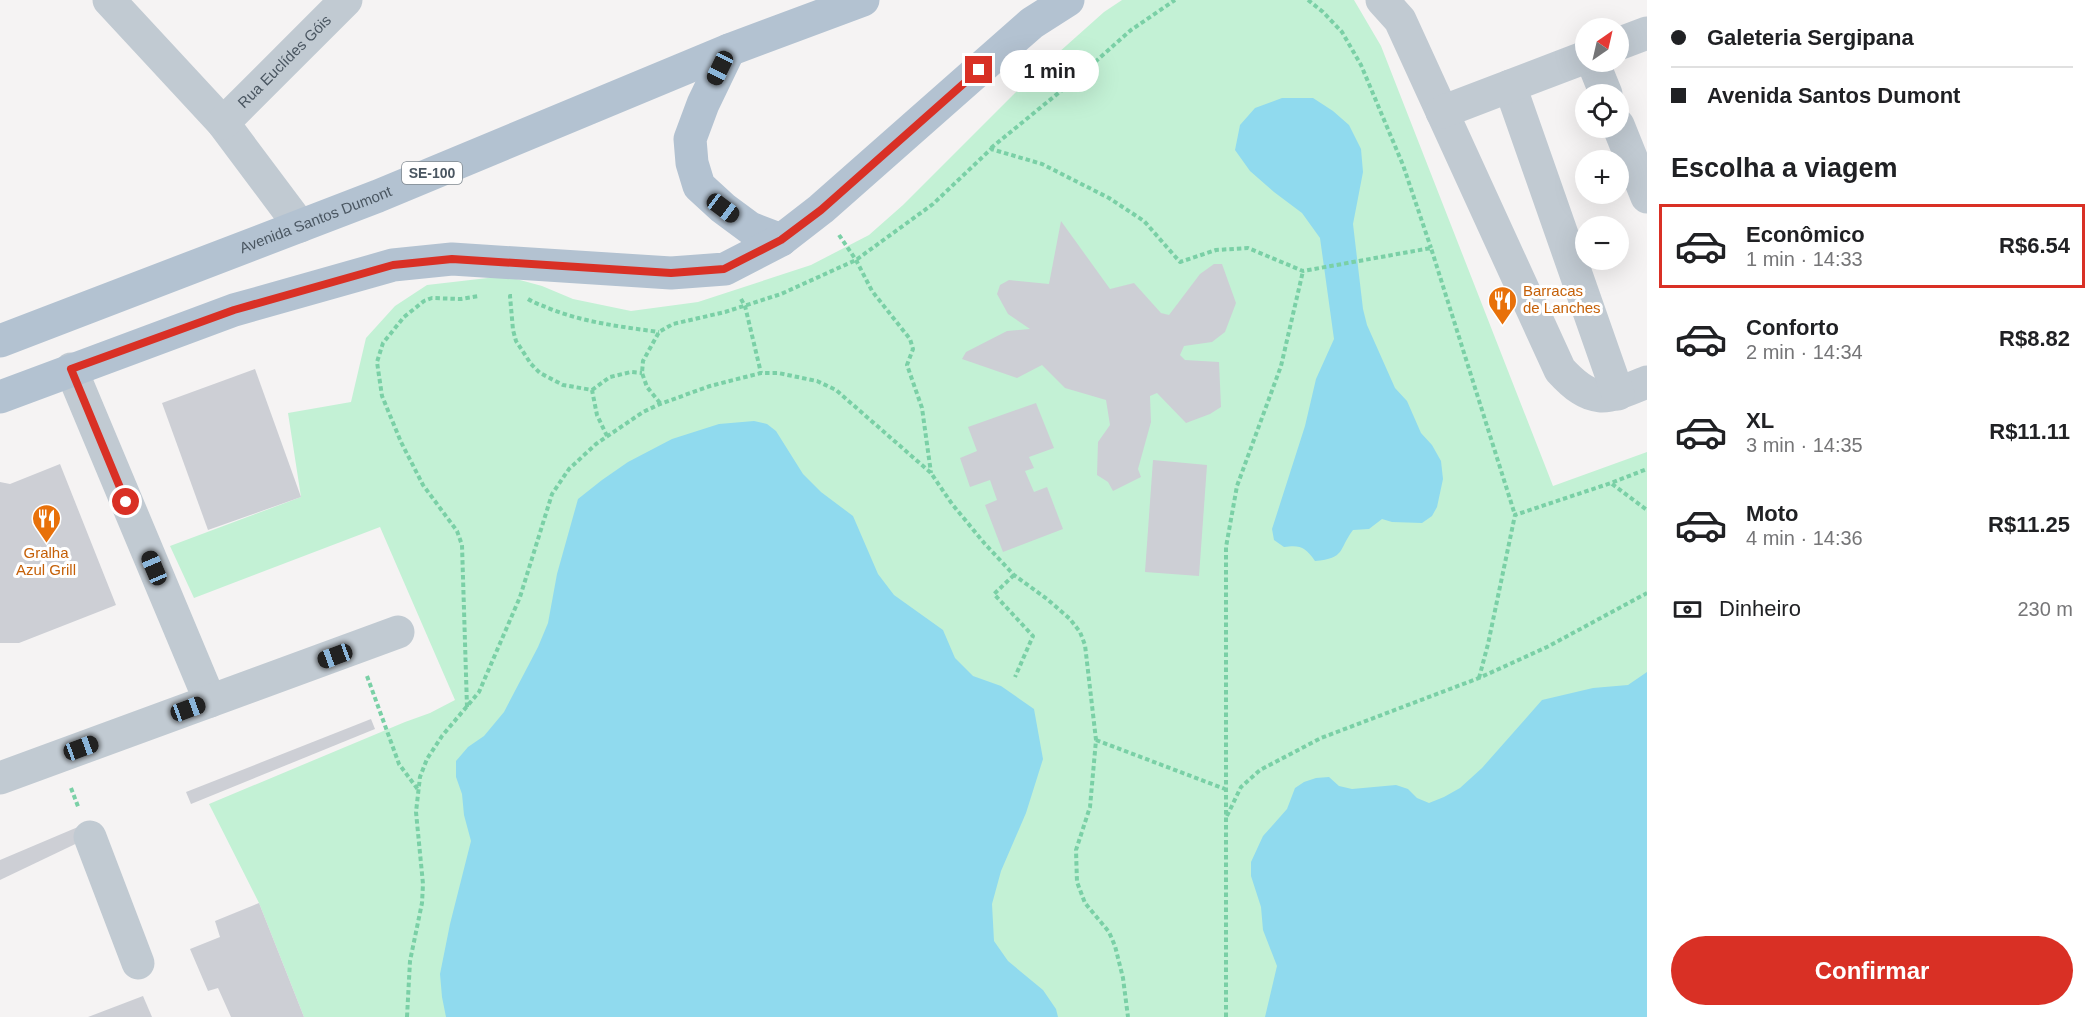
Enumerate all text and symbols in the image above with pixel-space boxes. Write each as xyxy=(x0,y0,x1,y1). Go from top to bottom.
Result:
street label: Rua Euclídes Góis xyxy=(234,11,334,111)
north arrow xyxy=(1575,18,1629,72)
map controls xyxy=(1575,18,1629,270)
text: Galeteria Sergipana xyxy=(1707,25,1914,50)
car xyxy=(704,48,736,88)
callout: 1 min xyxy=(1000,49,1099,91)
route end xyxy=(965,56,992,83)
text: 1 min xyxy=(1023,60,1076,82)
text: Avenida Santos Dumont xyxy=(1707,83,1960,108)
button: locate xyxy=(1575,84,1629,138)
button: + xyxy=(1575,150,1629,204)
text: Escolha a viagem xyxy=(1671,153,1898,183)
road number: SE-100 xyxy=(402,162,462,184)
street label: Avenida Santos Dumont xyxy=(237,182,395,256)
car xyxy=(703,190,743,226)
button: − xyxy=(1575,216,1629,270)
icon: car xyxy=(1674,219,1728,273)
text: Econômico xyxy=(1746,222,1865,247)
text: R$6.54 xyxy=(1999,233,2070,258)
text: 1 min · 14:33 xyxy=(1746,248,1863,270)
place label: Barracas de Lanches xyxy=(1523,282,1601,316)
restaurant icon: Barracas de Lanches xyxy=(1486,284,1518,326)
icon: car xyxy=(1674,312,1728,366)
text: Conforto xyxy=(1746,315,1839,340)
text: R$8.82 xyxy=(1999,326,2070,351)
text: 2 min · 14:34 xyxy=(1746,341,1863,363)
icon: car xyxy=(1674,405,1728,459)
text: XL xyxy=(1746,408,1774,433)
text: R$11.11 xyxy=(1989,419,2070,444)
text: 3 min · 14:35 xyxy=(1746,434,1863,456)
route start xyxy=(112,488,139,515)
icon: car xyxy=(1674,498,1728,552)
text: Moto xyxy=(1746,501,1799,526)
restaurant icon: Gralha Azul Grill xyxy=(30,502,62,544)
text: R$11.25 xyxy=(1988,512,2070,537)
text: 4 min · 14:36 xyxy=(1746,527,1863,549)
place label: Gralha Azul Grill xyxy=(16,544,76,578)
car xyxy=(139,548,169,588)
icon: cash xyxy=(1671,593,1704,626)
text: Dinheiro xyxy=(1719,596,1801,621)
text: 230 m xyxy=(2017,598,2073,620)
car xyxy=(315,641,355,671)
car xyxy=(168,694,208,724)
car xyxy=(61,733,101,763)
button: Confirmar xyxy=(1671,936,2073,1005)

